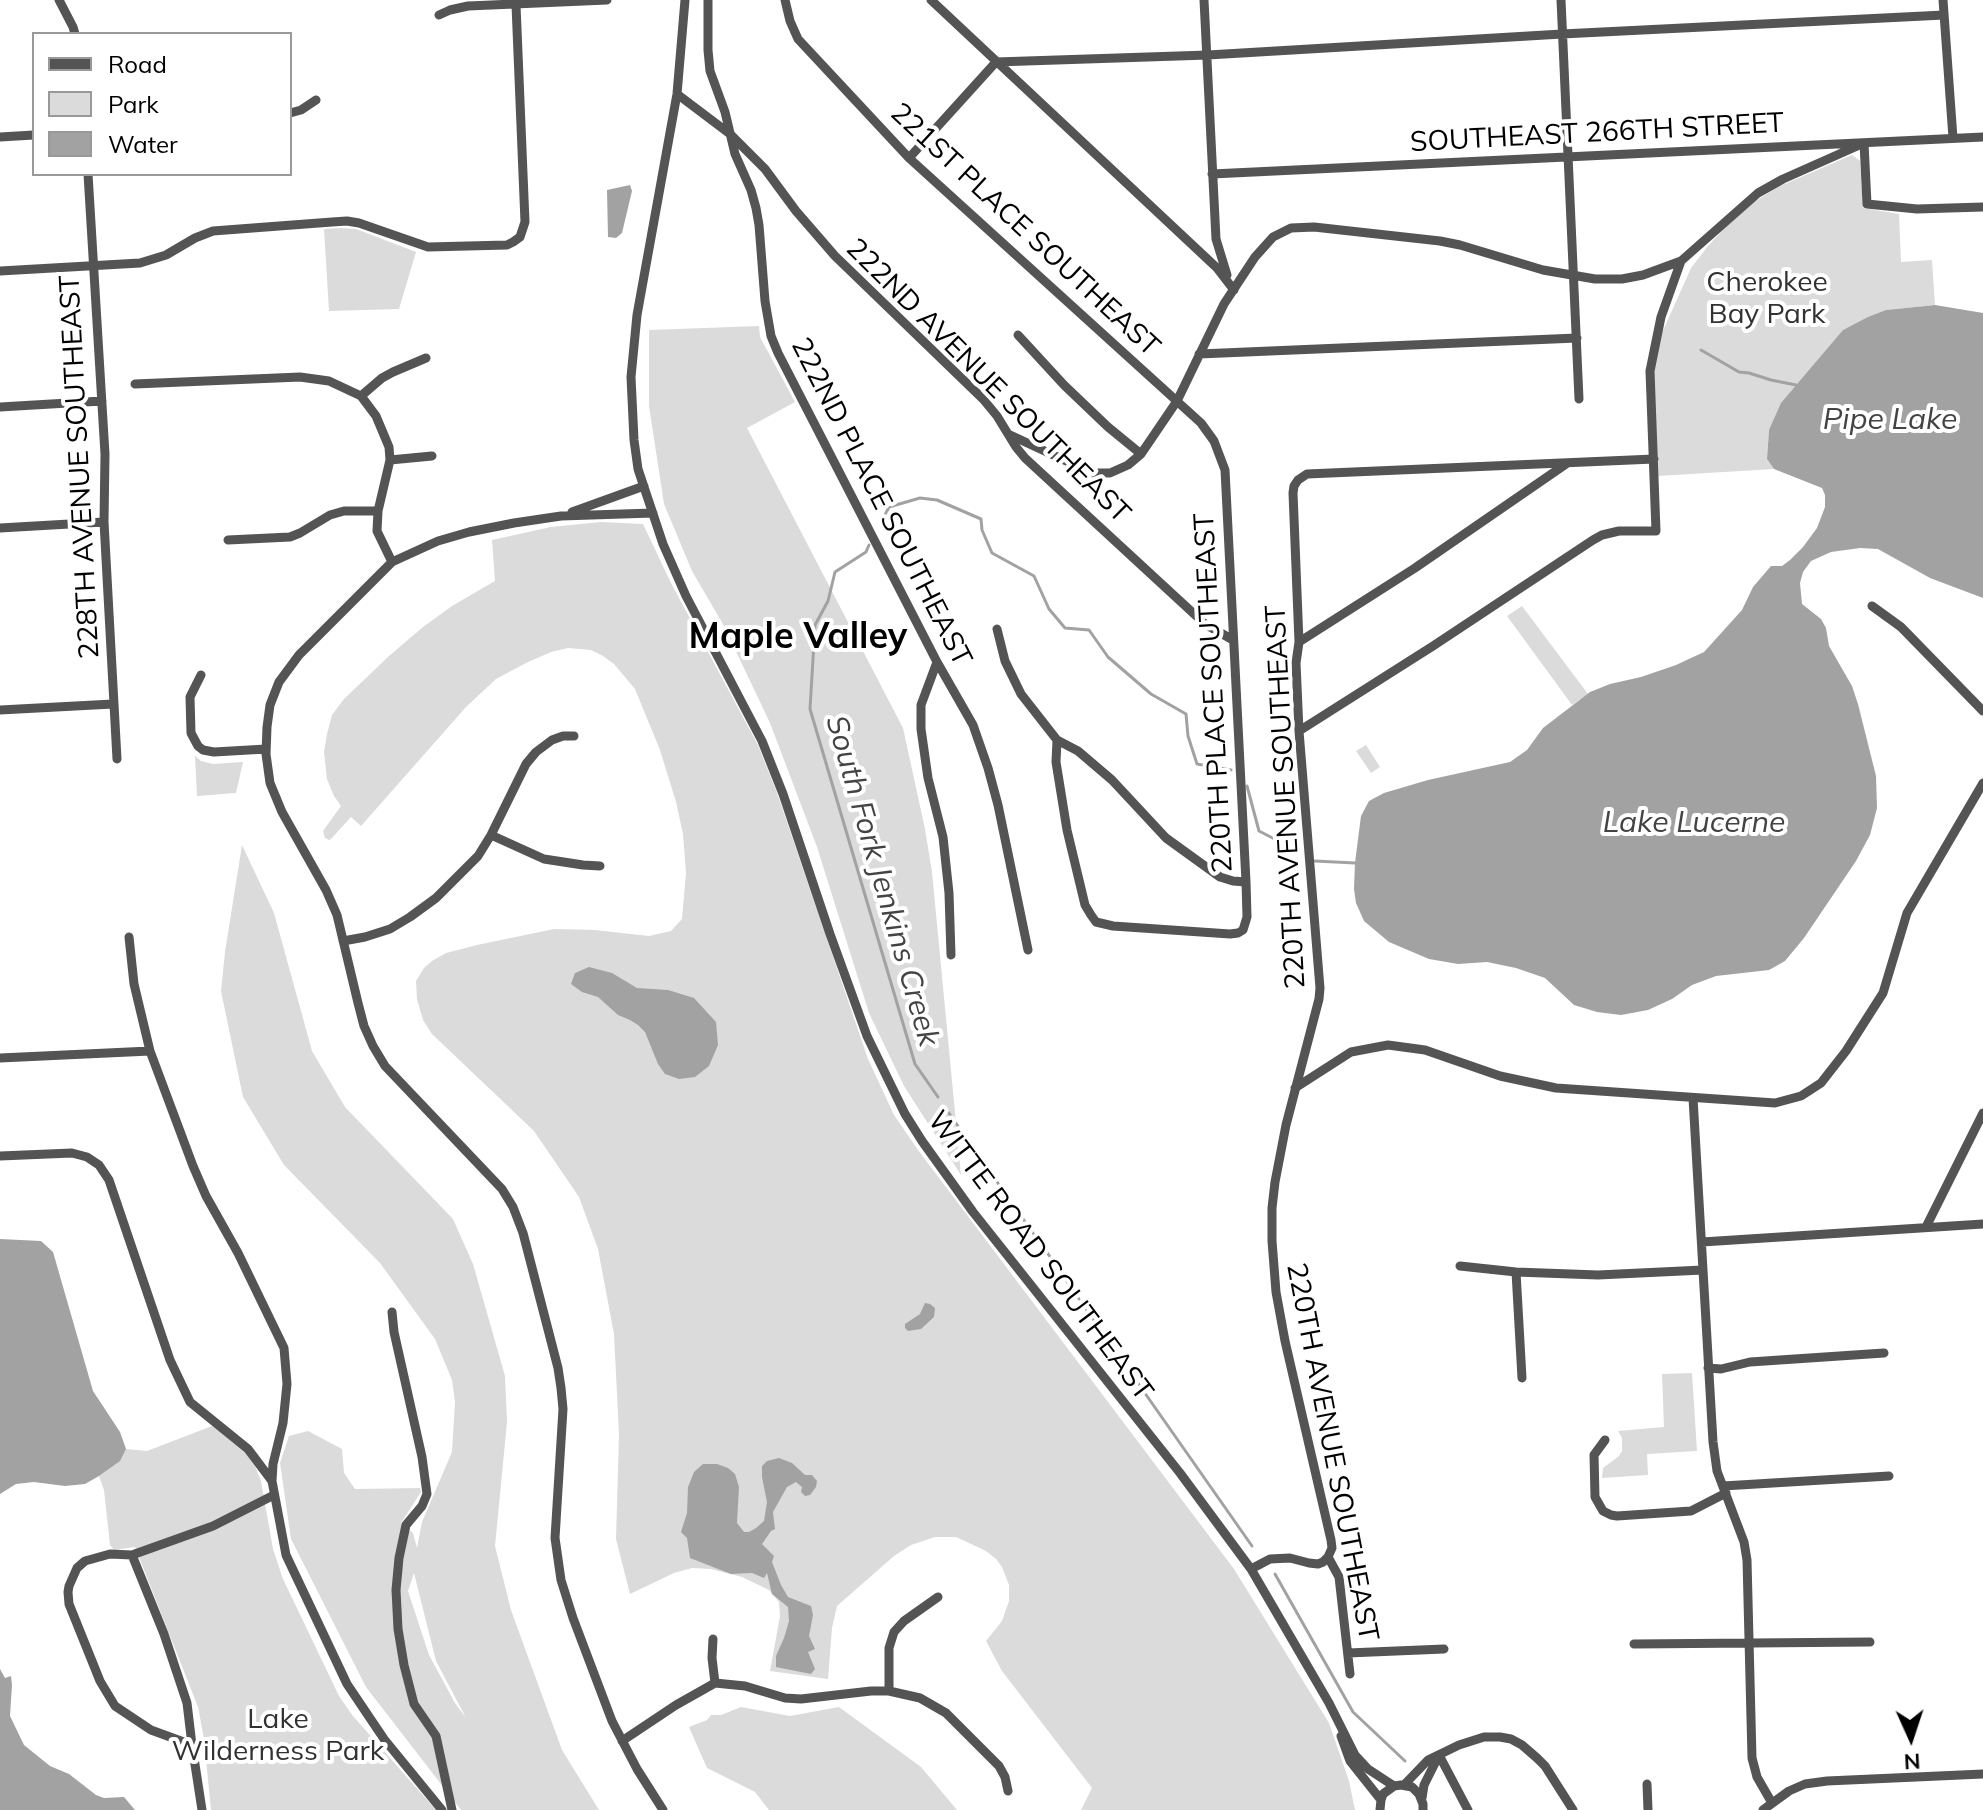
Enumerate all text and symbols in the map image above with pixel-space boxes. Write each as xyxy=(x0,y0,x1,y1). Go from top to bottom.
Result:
legend xyxy=(32,32,292,176)
text: Road xyxy=(108,49,167,79)
text: Park xyxy=(108,89,159,119)
street label: 221ST PLACE SOUTHEAST xyxy=(883,96,1167,364)
street label: SOUTHEAST 266TH STREET xyxy=(1409,106,1785,160)
text: Water xyxy=(108,129,178,159)
street label: 222ND AVENUE SOUTHEAST xyxy=(839,232,1137,530)
park label: Cherokee Bay Park xyxy=(1706,266,1828,332)
street label: 228TH AVENUE SOUTHEAST xyxy=(53,274,107,660)
street label: 222ND PLACE SOUTHEAST xyxy=(783,332,979,672)
water label: Pipe Lake xyxy=(1823,402,1957,438)
street label: 220TH PLACE SOUTHEAST xyxy=(1188,512,1240,874)
street label: 220TH AVENUE SOUTHEAST xyxy=(1259,604,1313,990)
district label: Maple Valley xyxy=(689,615,907,659)
water label: South Fork Jenkins Creek xyxy=(817,711,947,1051)
water label: Lake Lucerne xyxy=(1603,805,1785,841)
street label: WITTE ROAD SOUTHEAST xyxy=(920,1105,1160,1407)
street label: 220TH AVENUE SOUTHEAST xyxy=(1279,1260,1385,1644)
north arrow xyxy=(1871,1698,1951,1778)
park label: Lake Wilderness Park xyxy=(172,1703,384,1769)
text: N xyxy=(1903,1748,1921,1776)

